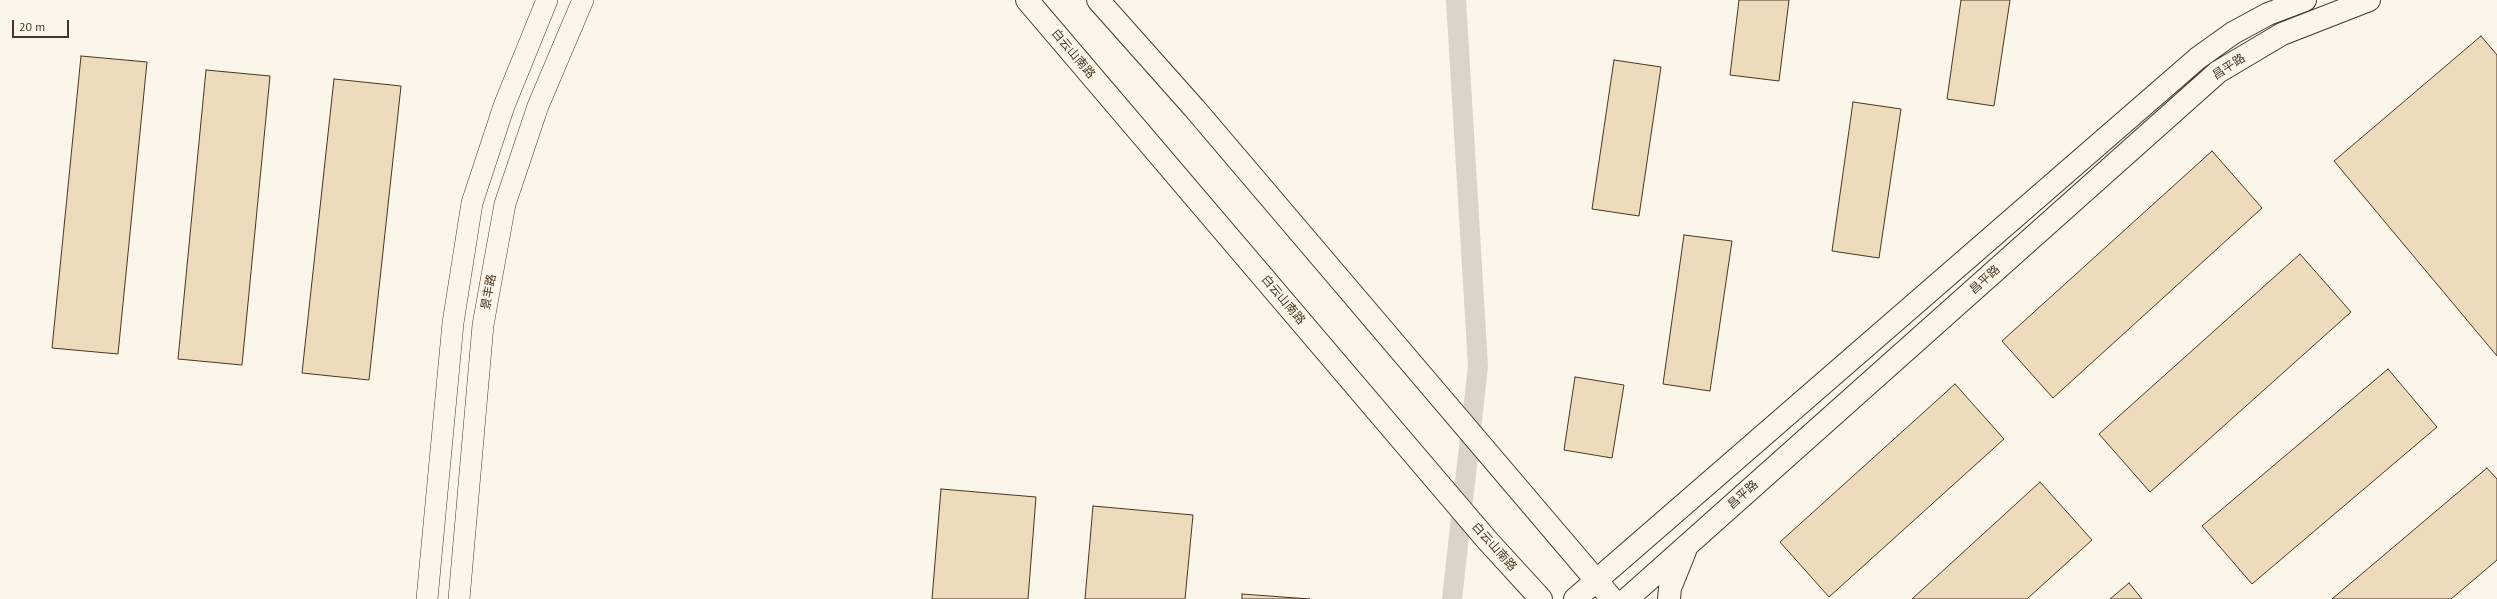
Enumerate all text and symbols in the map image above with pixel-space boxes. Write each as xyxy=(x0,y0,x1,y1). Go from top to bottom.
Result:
scale bar xyxy=(14,12,71,38)
text: 20 m xyxy=(19,19,45,34)
street label: 白云山南路 xyxy=(1048,26,1098,82)
street label: 昌平路 xyxy=(2210,51,2248,83)
street label: 昌平路 xyxy=(1967,263,2003,297)
street label: 白云山南路 xyxy=(1258,272,1308,328)
street label: 景丰路 xyxy=(479,273,499,311)
street label: 昌平路 xyxy=(1725,478,1761,512)
street label: 白云山南路 xyxy=(1469,520,1519,574)

